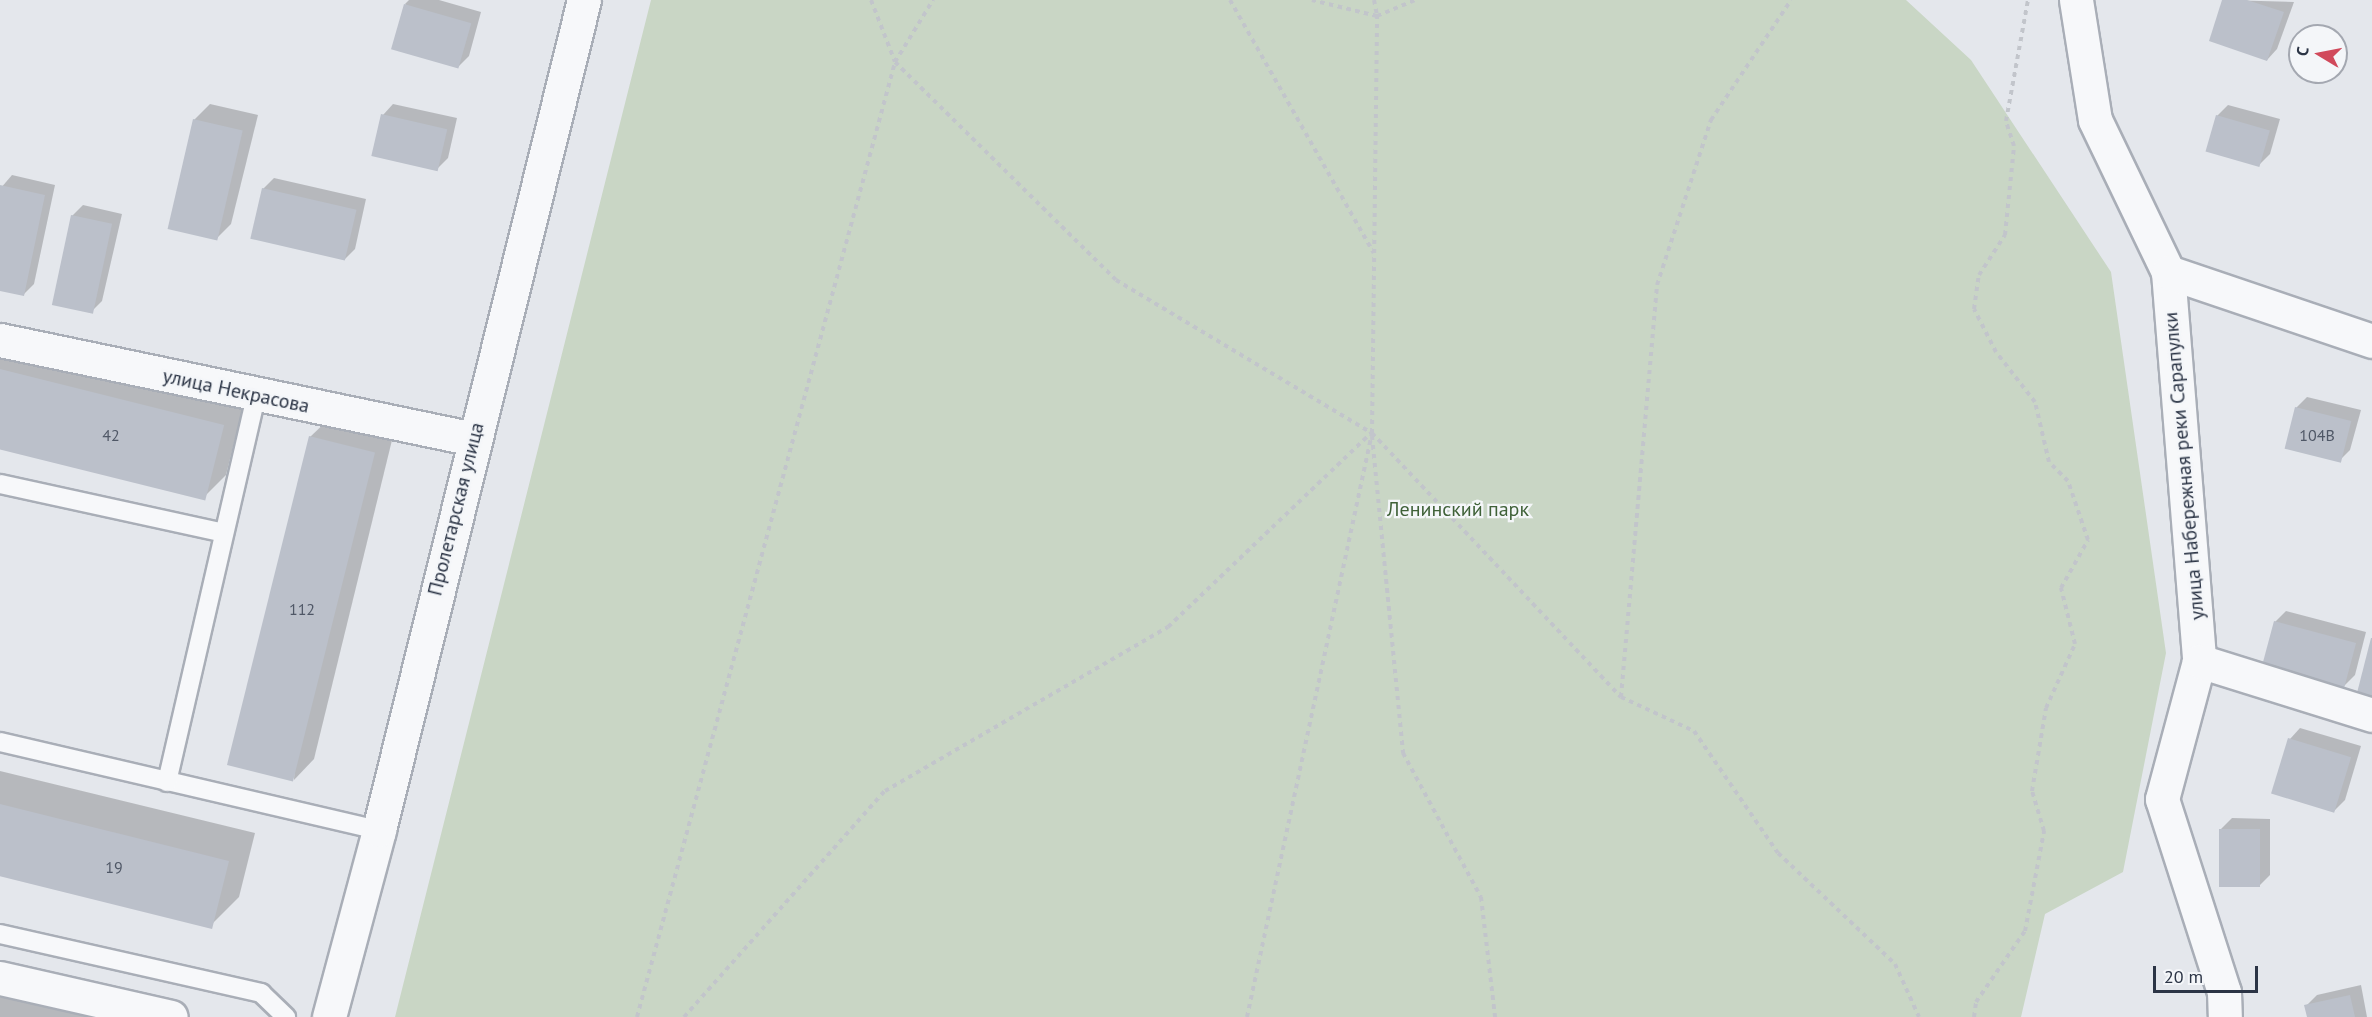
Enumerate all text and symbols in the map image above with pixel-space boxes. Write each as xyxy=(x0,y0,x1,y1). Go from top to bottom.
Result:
north arrow xyxy=(2288,24,2348,84)
text: С xyxy=(2292,45,2313,57)
street label: улица Набережная реки Сарапулки xyxy=(2159,311,2209,621)
street label: улица Некрасова xyxy=(160,364,312,418)
street label: Пролетарская улица xyxy=(423,420,489,598)
house number: 42 xyxy=(102,425,120,445)
house number: 104В xyxy=(2299,425,2335,445)
park label: Ленинский парк xyxy=(1387,497,1529,521)
house number: 112 xyxy=(289,599,315,619)
house number: 19 xyxy=(105,857,123,877)
scale bar xyxy=(2156,954,2261,992)
text: 20 m xyxy=(2164,965,2203,988)

